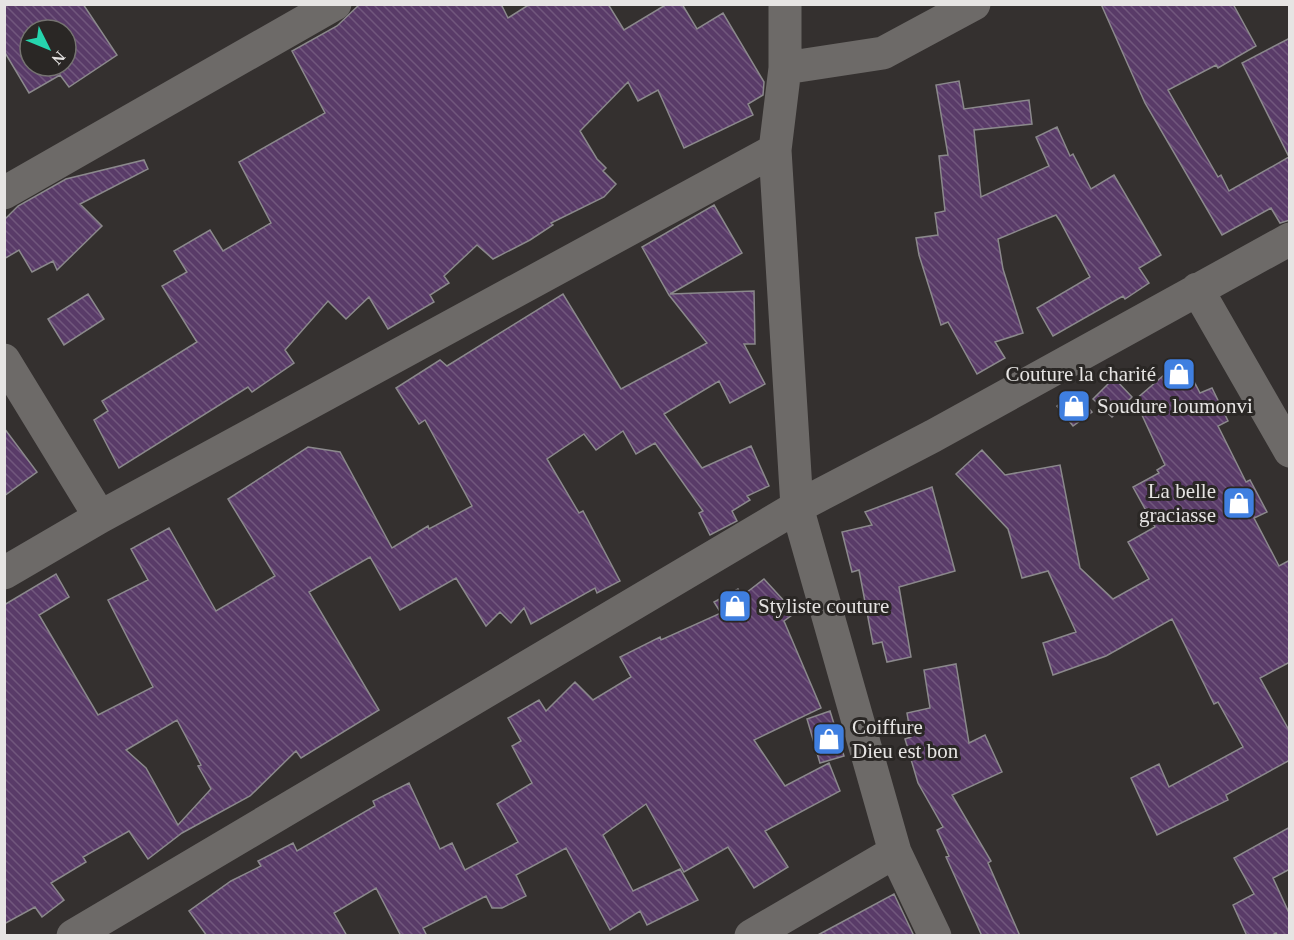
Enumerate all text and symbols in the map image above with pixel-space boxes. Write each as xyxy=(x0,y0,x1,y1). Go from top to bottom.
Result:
north arrow xyxy=(18,18,78,78)
text: N xyxy=(48,48,69,68)
shop icon: Couture la charité xyxy=(1161,356,1197,392)
place label: Couture la charité xyxy=(1006,362,1156,386)
shop icon: Soudure loumonvi xyxy=(1056,388,1092,424)
place label: Soudure loumonvi xyxy=(1097,394,1253,418)
place label: La belle graciasse xyxy=(1139,479,1216,527)
shop icon: La belle graciasse xyxy=(1221,485,1257,521)
shop icon: Styliste couture xyxy=(717,588,753,624)
place label: Styliste couture xyxy=(758,594,889,618)
place label: Coiffure Dieu est bon xyxy=(852,715,959,763)
shop icon: Coiffure Dieu est bon xyxy=(811,721,847,757)

